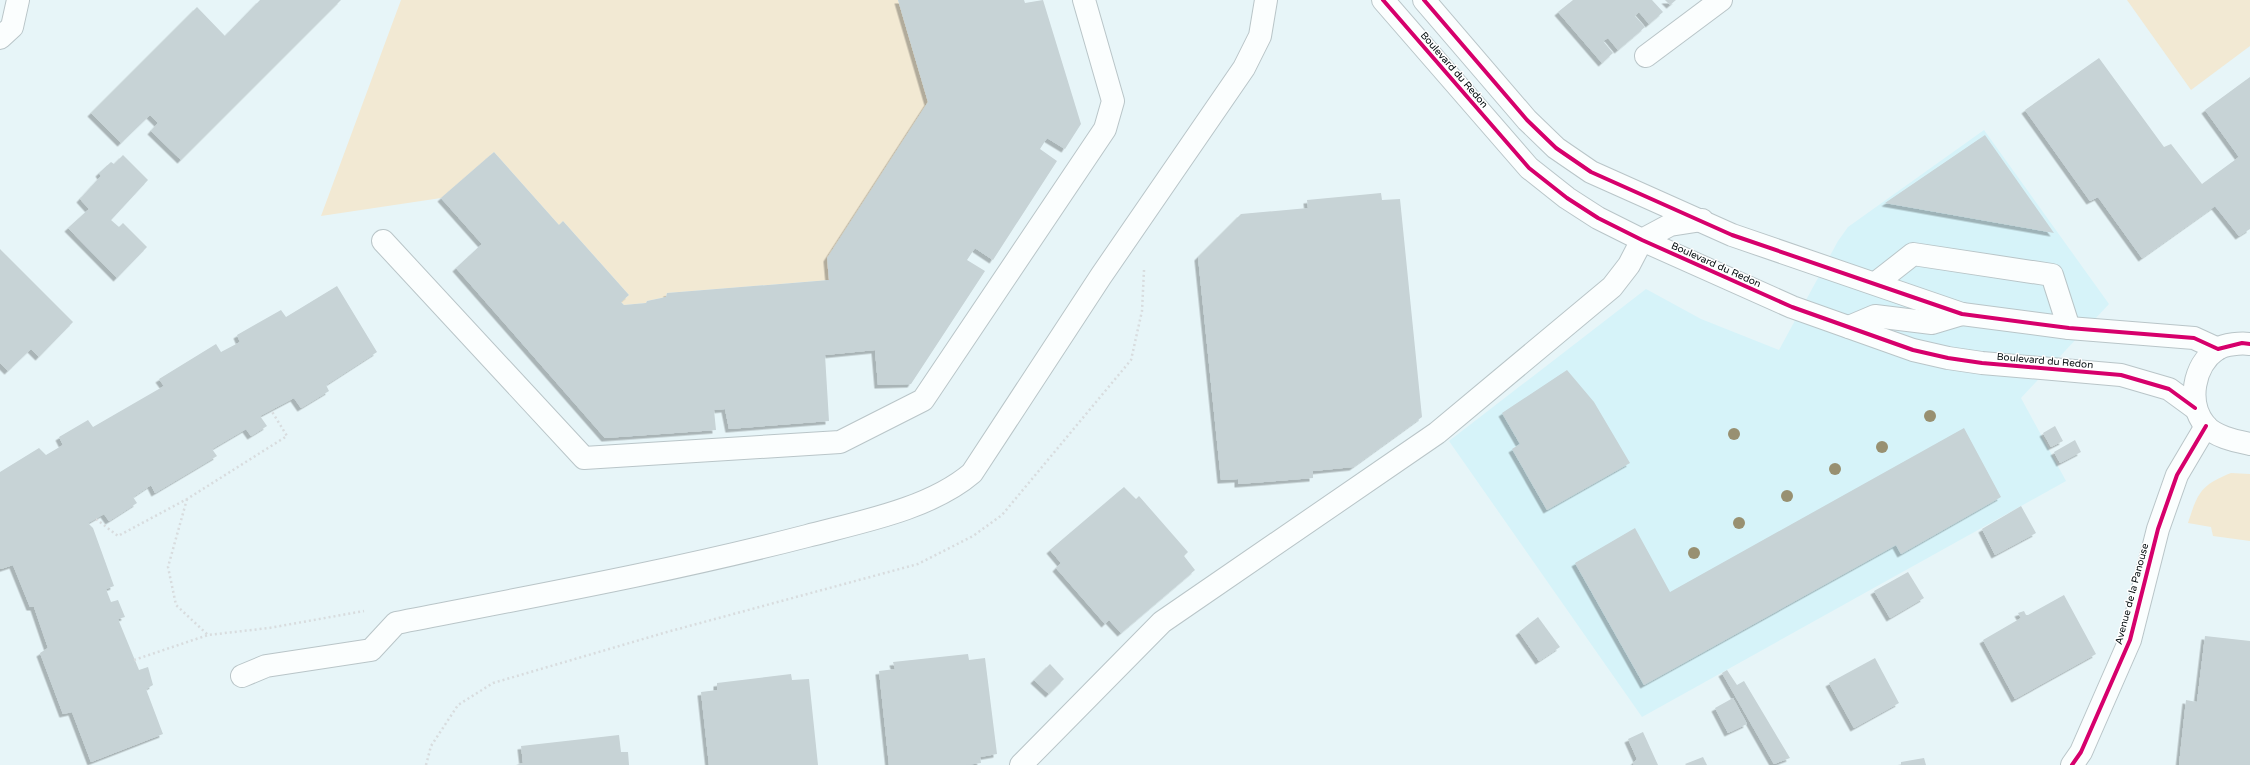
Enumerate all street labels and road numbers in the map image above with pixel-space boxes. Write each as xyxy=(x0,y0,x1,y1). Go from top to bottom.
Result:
street label: Boulevard du Redon xyxy=(1418,30,1490,110)
street label: Boulevard du Redon xyxy=(1669,240,1763,290)
street label: Boulevard du Redon xyxy=(1996,351,2094,371)
street label: Avenue de la Panouse xyxy=(2113,542,2151,646)

